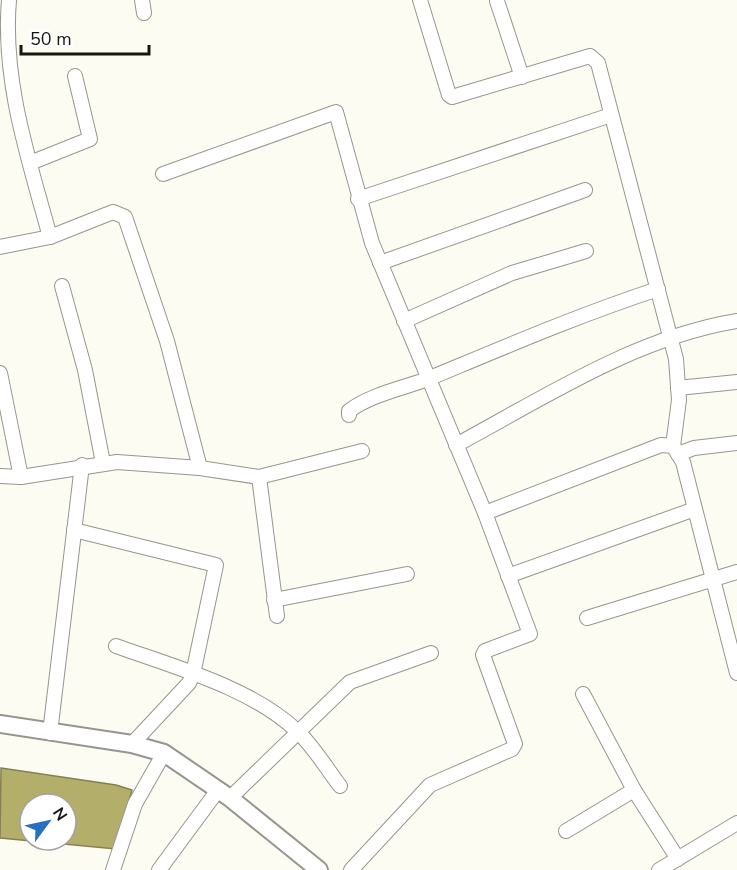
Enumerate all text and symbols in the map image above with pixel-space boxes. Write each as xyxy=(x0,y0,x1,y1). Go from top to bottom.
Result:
scale bar xyxy=(21,18,148,56)
text: 50 m xyxy=(30,27,72,51)
north arrow xyxy=(18,792,78,852)
text: N xyxy=(47,803,72,825)

